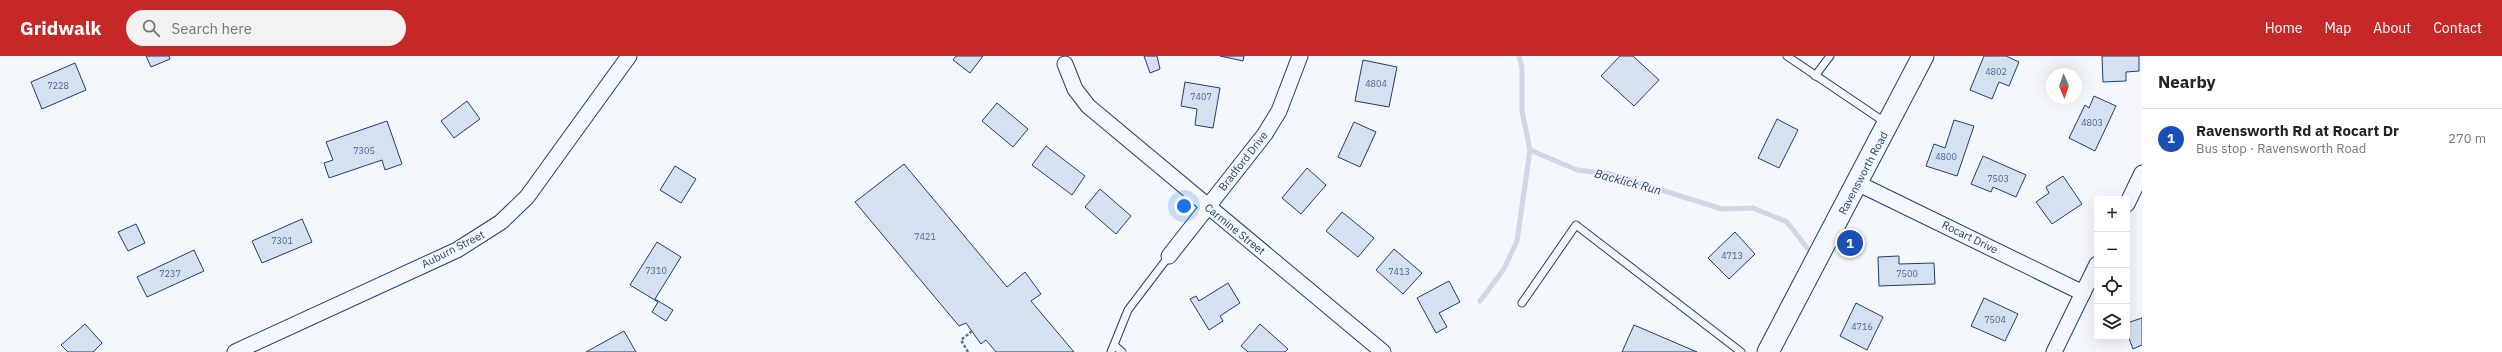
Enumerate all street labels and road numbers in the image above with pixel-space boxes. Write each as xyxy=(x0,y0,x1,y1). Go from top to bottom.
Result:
street label: Bradford Drive xyxy=(1215,128,1271,194)
street label: Ravensworth Road xyxy=(1835,129,1891,217)
street label: Carmine Street xyxy=(1202,200,1268,258)
street label: Rocart Drive xyxy=(1940,217,2000,257)
street label: Auburn Street xyxy=(419,227,487,271)

